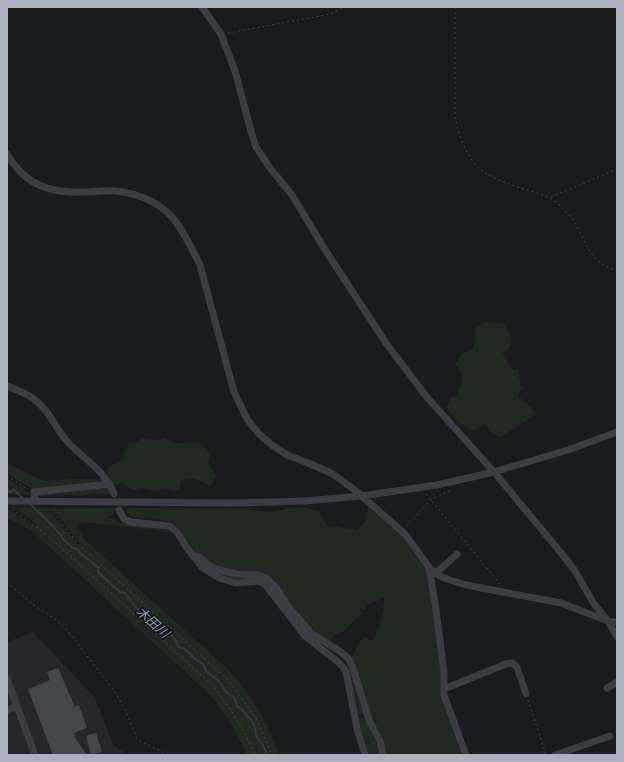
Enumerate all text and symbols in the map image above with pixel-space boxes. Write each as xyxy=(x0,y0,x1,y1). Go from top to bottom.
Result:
water label: 木田川 xyxy=(133,603,174,642)

